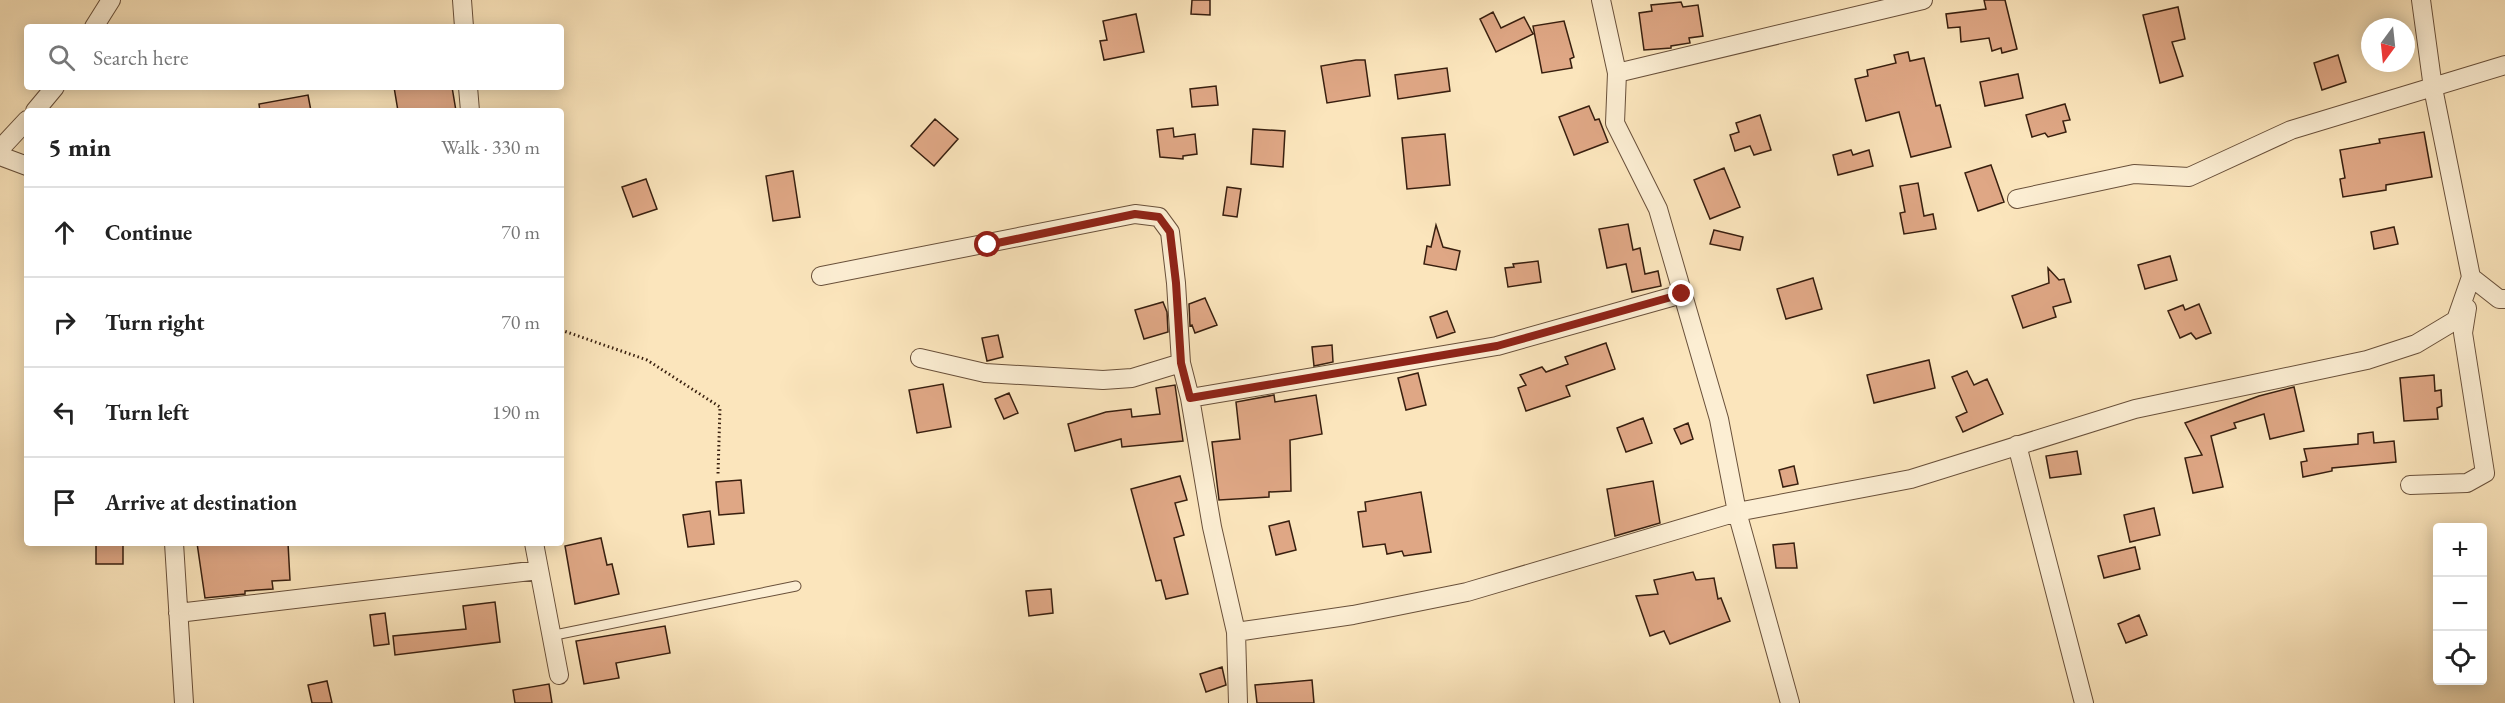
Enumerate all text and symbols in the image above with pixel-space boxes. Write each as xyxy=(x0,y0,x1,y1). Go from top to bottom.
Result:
north arrow xyxy=(2361,18,2415,72)
search box xyxy=(24,24,564,90)
icon: search xyxy=(45,41,78,74)
text: Search here xyxy=(93,43,188,72)
text: 5 min xyxy=(48,130,111,164)
text: Walk · 330 m xyxy=(441,134,540,160)
icon: ahead xyxy=(48,216,81,249)
text: Continue xyxy=(105,218,192,247)
text: 70 m xyxy=(501,219,540,245)
route start xyxy=(974,231,1000,257)
route end xyxy=(1668,280,1694,306)
icon: right xyxy=(48,306,81,339)
text: Turn right xyxy=(105,308,204,337)
text: 70 m xyxy=(501,309,540,335)
icon: left xyxy=(48,396,81,429)
text: Turn left xyxy=(105,398,189,427)
text: 190 m xyxy=(492,399,540,425)
icon: arrive xyxy=(48,486,81,519)
text: Arrive at destination xyxy=(105,488,297,517)
map controls xyxy=(2433,523,2487,685)
button: + xyxy=(2433,523,2487,577)
button: − xyxy=(2433,577,2487,631)
button: locate xyxy=(2433,631,2487,685)

